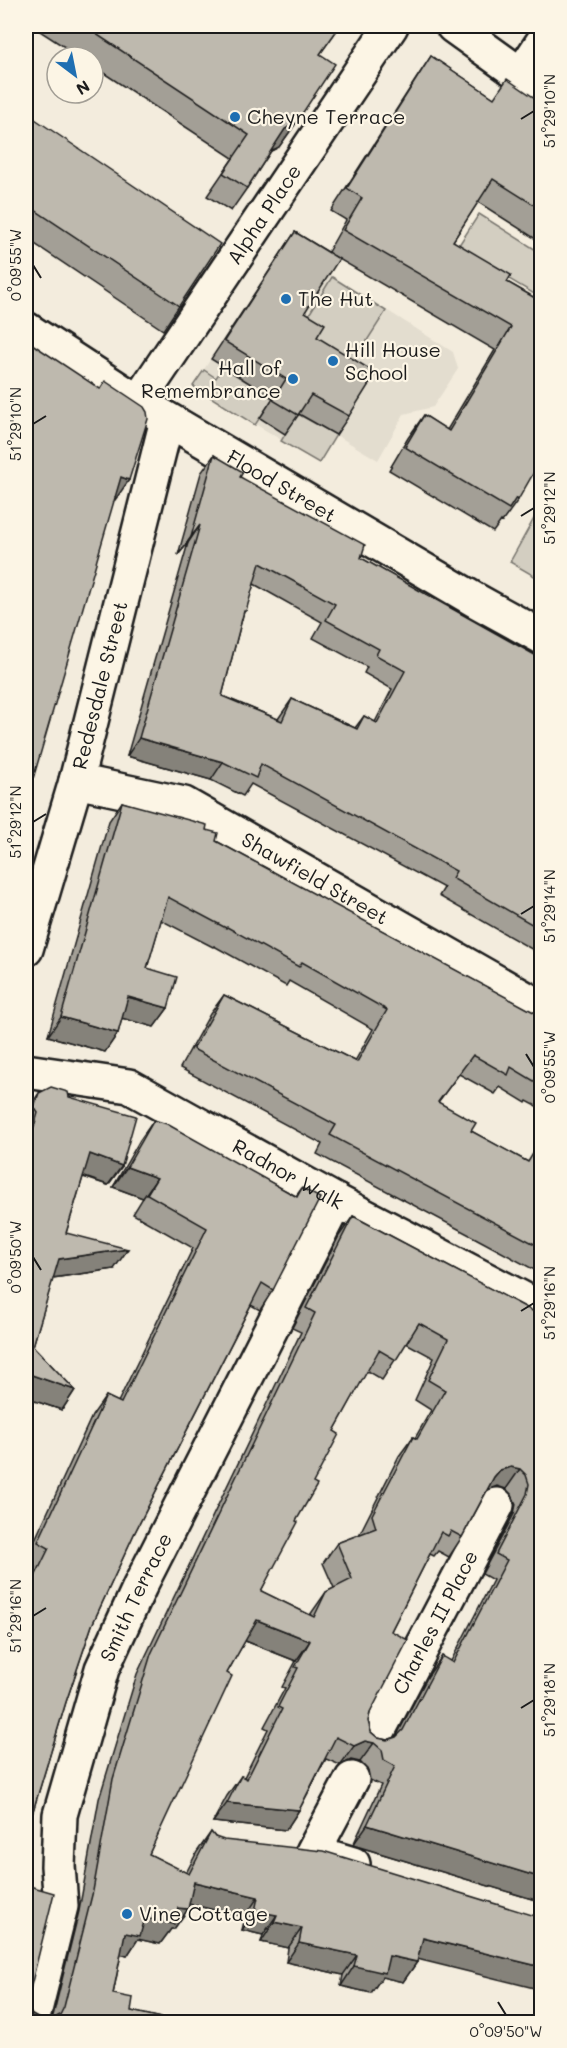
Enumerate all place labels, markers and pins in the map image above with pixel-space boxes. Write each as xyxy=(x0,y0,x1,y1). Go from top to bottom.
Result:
place label: Cheyne Terrace xyxy=(247,103,405,129)
marker: Cheyne Terrace xyxy=(228,110,242,124)
place label: The Hut xyxy=(298,285,373,311)
marker: The Hut xyxy=(279,292,293,306)
place label: Hill House School xyxy=(345,336,441,385)
place label: Hall of Remembrance xyxy=(141,354,282,403)
marker: Hill House School xyxy=(326,354,340,368)
marker: Hall of Remembrance xyxy=(286,372,300,386)
place label: Vine Cottage xyxy=(139,1900,268,1926)
marker: Vine Cottage xyxy=(120,1907,134,1921)

